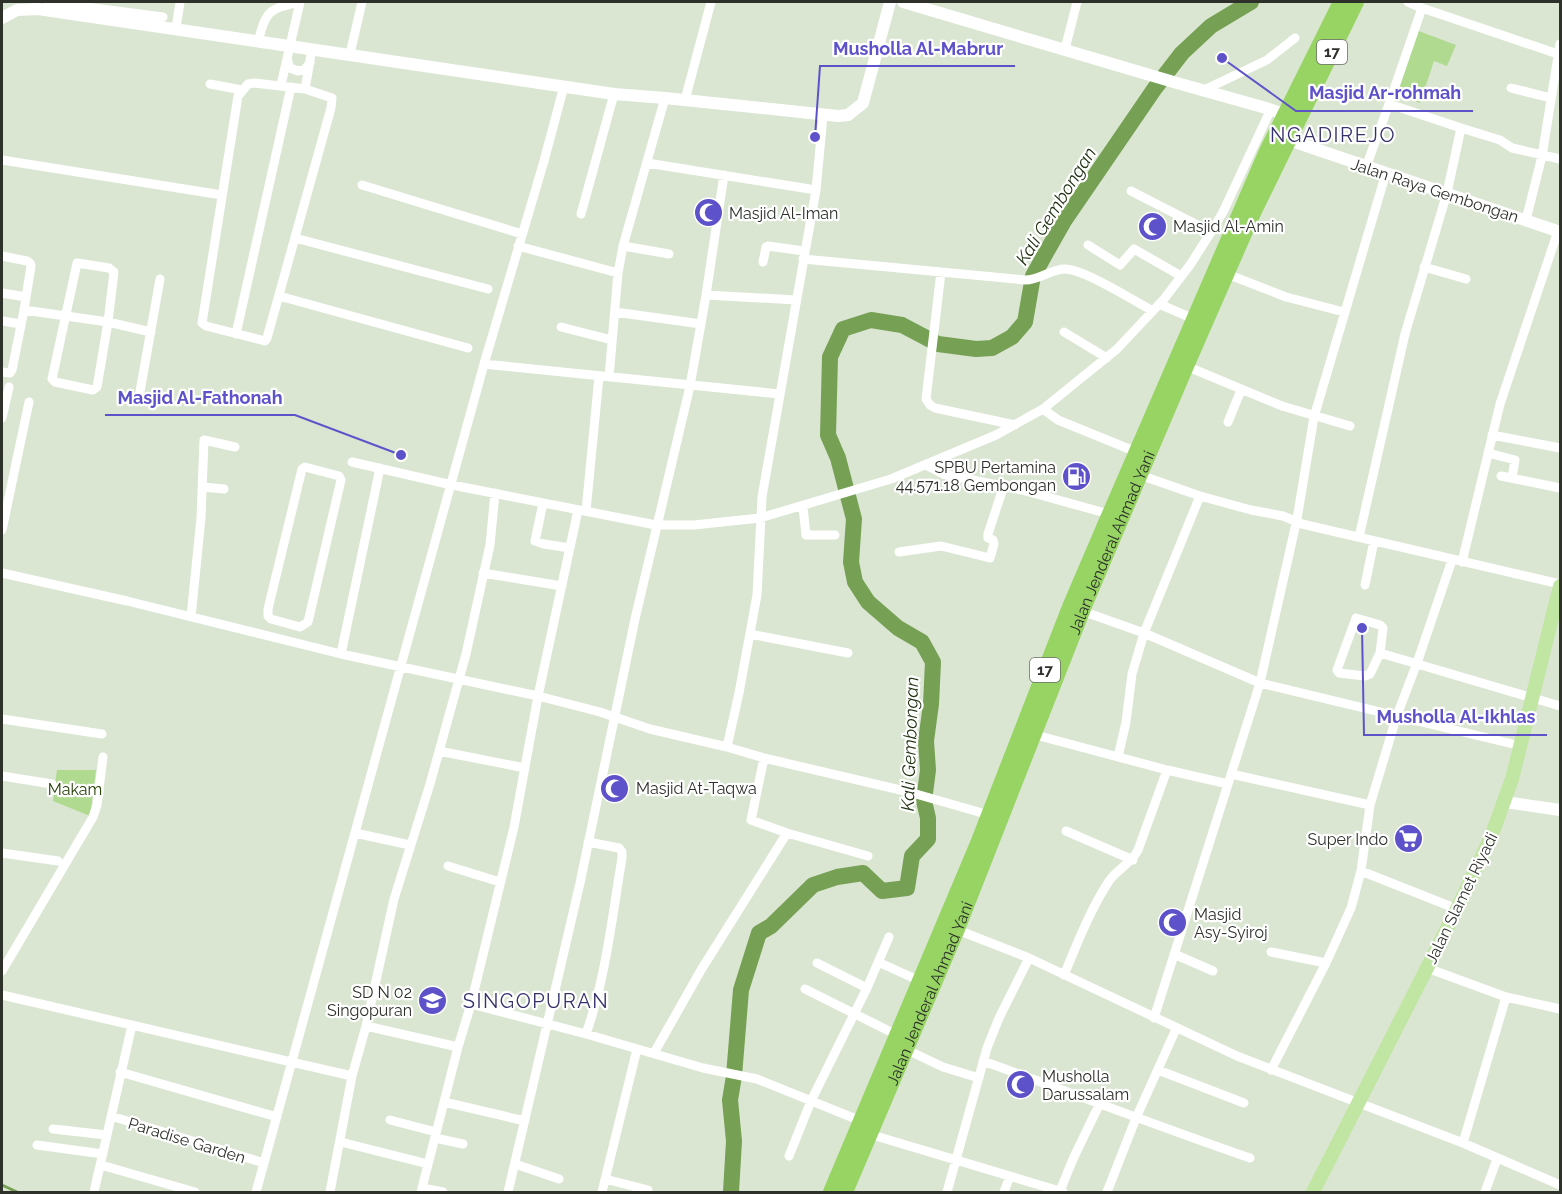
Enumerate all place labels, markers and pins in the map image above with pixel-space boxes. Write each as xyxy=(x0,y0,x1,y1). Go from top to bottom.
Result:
callout: Musholla Al-Mabrur xyxy=(820,30,1015,66)
callout: Masjid Ar-rohmah xyxy=(1296,75,1473,111)
mosque icon: Masjid Al-Iman xyxy=(692,197,724,229)
place label: Masjid Al-Iman xyxy=(729,204,838,223)
mosque icon: Masjid Al-Amin xyxy=(1136,210,1168,242)
place label: Masjid Al-Amin xyxy=(1173,217,1284,236)
callout: Masjid Al-Fathonah xyxy=(105,379,295,415)
place label: SPBU Pertamina 44.571.18 Gembongan xyxy=(896,458,1056,495)
fuel station icon: SPBU Pertamina 44.571.18 Gembongan xyxy=(1061,460,1093,492)
callout: Musholla Al-Ikhlas xyxy=(1364,699,1547,735)
mosque icon: Masjid At-Taqwa xyxy=(599,772,631,804)
place label: Masjid At-Taqwa xyxy=(636,779,757,798)
supermarket icon: Super Indo xyxy=(1393,823,1425,855)
place label: Super Indo xyxy=(1307,830,1388,849)
place label: Masjid Asy-Syiroj xyxy=(1194,905,1268,942)
mosque icon: Masjid Asy-Syiroj xyxy=(1157,907,1189,939)
place label: SD N 02 Singopuran xyxy=(327,983,412,1020)
school or university icon: SD N 02 Singopuran xyxy=(417,985,449,1017)
place label: Musholla Darussalam xyxy=(1042,1067,1129,1104)
mosque icon: Musholla Darussalam xyxy=(1005,1069,1037,1101)

